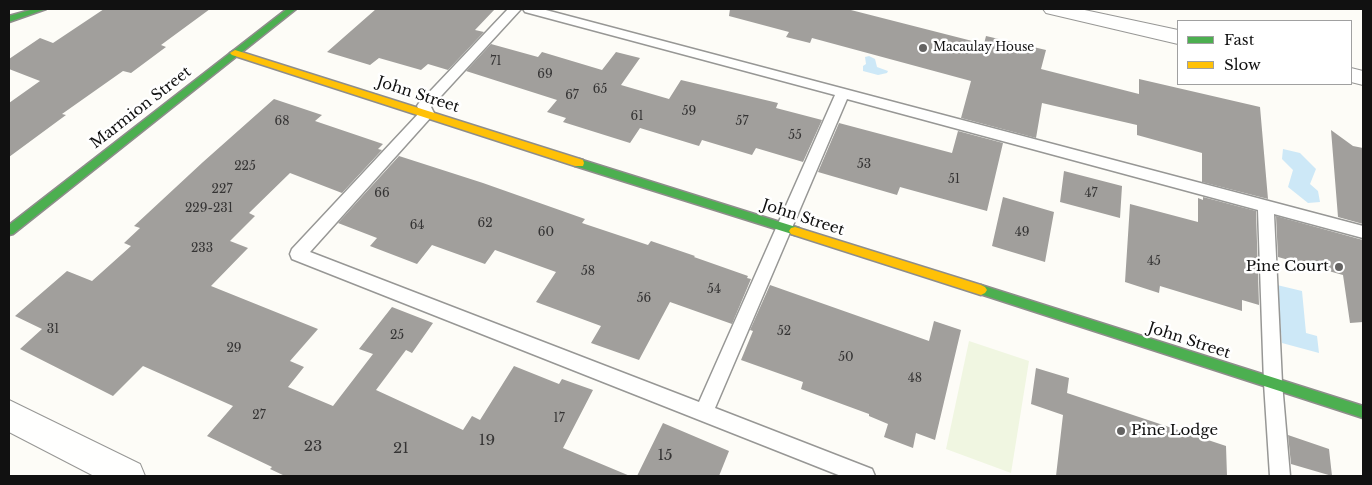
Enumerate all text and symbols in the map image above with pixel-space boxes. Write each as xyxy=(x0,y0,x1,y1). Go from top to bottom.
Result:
legend xyxy=(1177,20,1352,85)
text: Fast xyxy=(1224,30,1254,49)
place label: Macaulay House xyxy=(933,41,1034,55)
marker: Macaulay House xyxy=(917,42,929,54)
house number: 71 xyxy=(490,55,502,69)
text: Slow xyxy=(1224,55,1261,74)
street label: Marmion Street xyxy=(87,63,195,153)
house number: 69 xyxy=(537,68,553,82)
street label: John Street xyxy=(375,73,461,117)
house number: 65 xyxy=(593,83,607,97)
house number: 67 xyxy=(565,89,579,103)
house number: 59 xyxy=(682,105,696,119)
house number: 61 xyxy=(630,110,644,124)
house number: 68 xyxy=(275,115,289,129)
house number: 57 xyxy=(736,115,748,129)
house number: 55 xyxy=(788,129,802,143)
house number: 53 xyxy=(857,158,871,172)
house number: 225 xyxy=(234,160,256,174)
house number: 51 xyxy=(948,173,960,187)
house number: 227 xyxy=(212,183,232,197)
house number: 66 xyxy=(374,187,390,201)
house number: 47 xyxy=(1084,187,1098,201)
street label: John Street xyxy=(760,196,846,240)
house number: 229-231 xyxy=(185,202,233,216)
house number: 62 xyxy=(477,217,493,231)
house number: 64 xyxy=(410,219,424,233)
house number: 60 xyxy=(538,226,554,240)
house number: 49 xyxy=(1015,226,1029,240)
house number: 233 xyxy=(191,242,213,256)
house number: 45 xyxy=(1147,255,1161,269)
place label: Pine Court xyxy=(1246,258,1329,276)
marker: Pine Court xyxy=(1333,261,1345,273)
house number: 58 xyxy=(581,265,595,279)
house number: 54 xyxy=(707,283,721,297)
house number: 56 xyxy=(637,292,651,306)
street label: John Street xyxy=(1146,319,1232,363)
house number: 31 xyxy=(47,323,59,337)
house number: 52 xyxy=(777,325,791,339)
house number: 25 xyxy=(390,329,404,343)
house number: 29 xyxy=(226,342,242,356)
house number: 50 xyxy=(838,351,854,365)
house number: 48 xyxy=(908,372,922,386)
house number: 27 xyxy=(252,409,266,423)
house number: 17 xyxy=(553,412,565,426)
place label: Pine Lodge xyxy=(1131,422,1218,440)
marker: Pine Lodge xyxy=(1115,425,1127,437)
house number: 19 xyxy=(479,432,495,450)
house number: 23 xyxy=(304,438,322,456)
house number: 21 xyxy=(393,440,409,458)
house number: 15 xyxy=(657,447,673,465)

